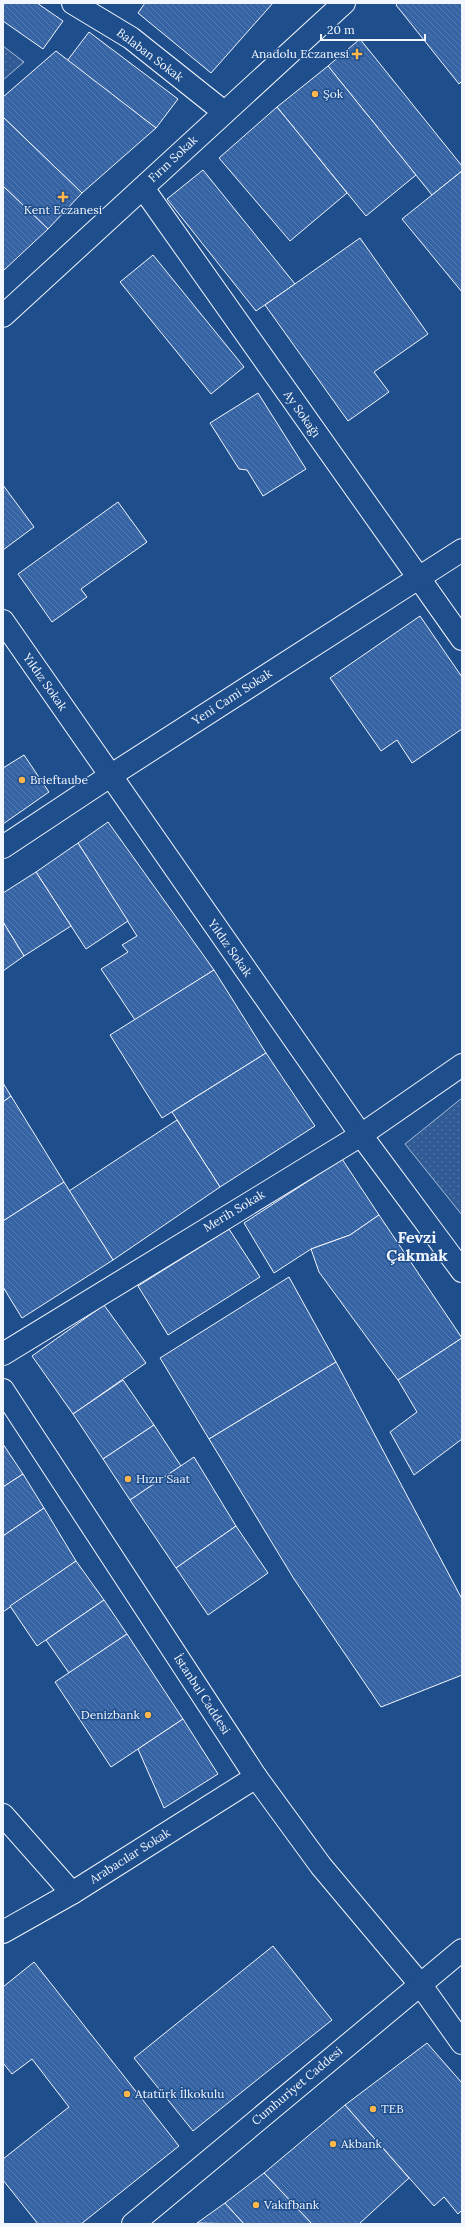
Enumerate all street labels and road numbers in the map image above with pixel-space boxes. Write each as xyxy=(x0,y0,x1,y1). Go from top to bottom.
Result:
street label: Balaban Sokak xyxy=(114,25,187,85)
street label: Fırın Sokak xyxy=(145,132,201,185)
street label: Ay Sokağı xyxy=(280,387,324,440)
street label: Yıldız Sokak xyxy=(19,649,71,714)
street label: Yeni Cami Sokak xyxy=(188,665,275,728)
street label: Yıldız Sokak xyxy=(204,915,256,980)
street label: Merih Sokak xyxy=(200,1186,268,1235)
street label: İstanbul Caddesi xyxy=(171,1651,234,1737)
street label: Arabacılar Sokak xyxy=(86,1824,173,1887)
street label: Cumhuriyet Caddesi xyxy=(248,2043,345,2128)

